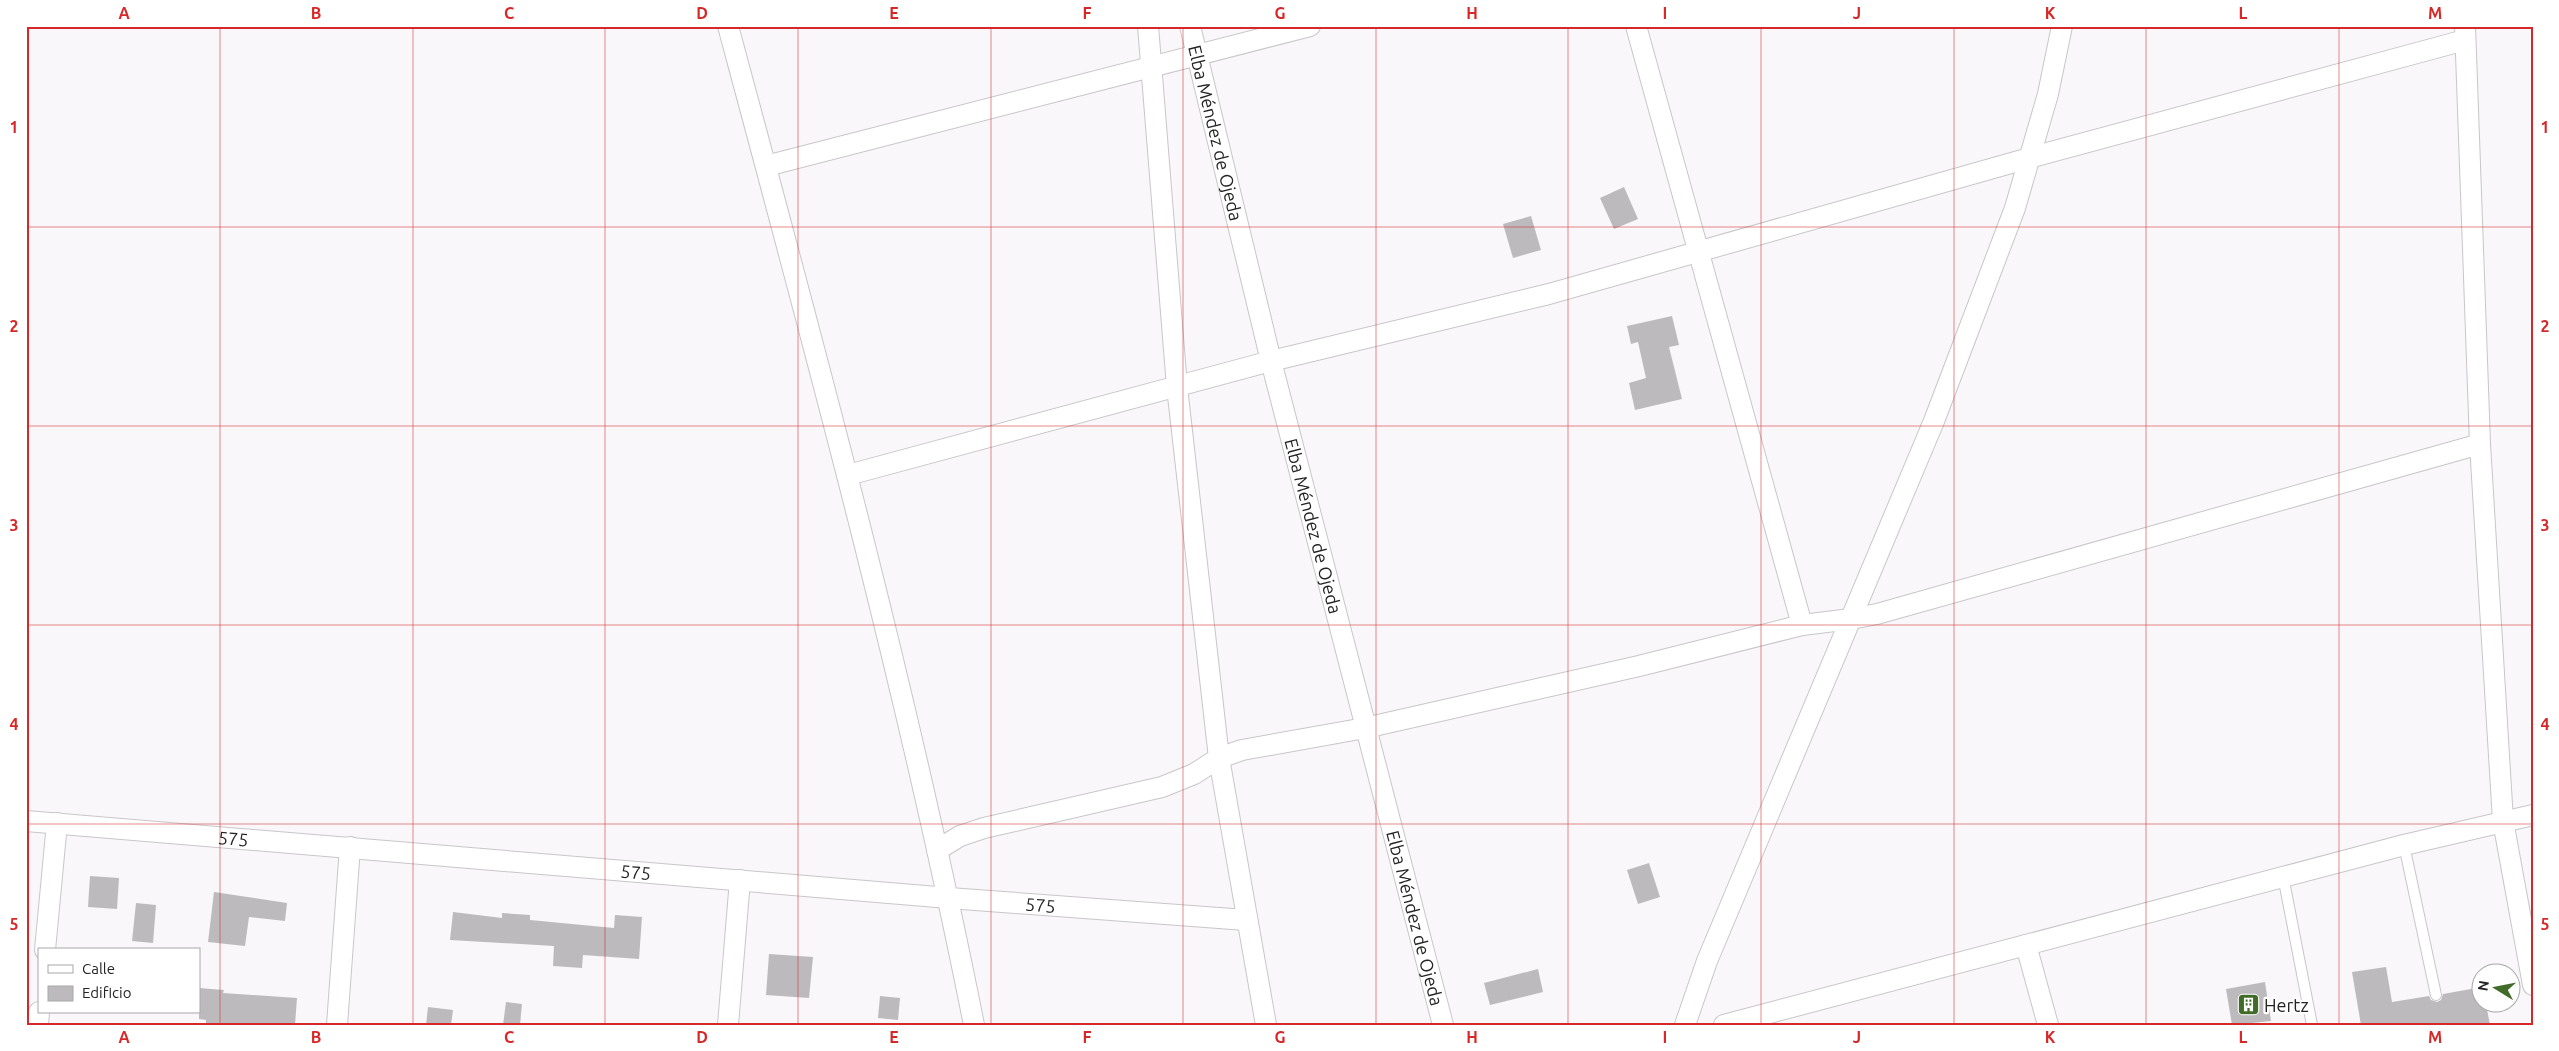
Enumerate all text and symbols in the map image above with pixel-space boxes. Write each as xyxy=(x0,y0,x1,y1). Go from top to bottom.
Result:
text: A xyxy=(118,4,130,22)
text: B xyxy=(311,4,321,22)
text: C xyxy=(504,4,514,22)
text: D xyxy=(696,4,708,22)
text: E xyxy=(889,4,899,22)
text: F xyxy=(1083,4,1092,22)
text: G xyxy=(1274,4,1286,22)
text: H xyxy=(1466,4,1478,22)
text: I xyxy=(1663,4,1667,22)
text: J xyxy=(1853,4,1861,22)
text: K xyxy=(2045,4,2056,22)
text: L xyxy=(2239,4,2248,22)
text: M xyxy=(2428,4,2442,22)
street label: Elba Méndez de Ojeda xyxy=(1185,43,1247,223)
text: 1 xyxy=(9,118,19,136)
text: 1 xyxy=(2540,118,2550,136)
text: 2 xyxy=(9,317,19,335)
text: 2 xyxy=(2540,317,2550,335)
street label: Elba Méndez de Ojeda xyxy=(1281,436,1346,616)
text: 3 xyxy=(9,516,19,534)
text: 3 xyxy=(2540,516,2550,534)
text: 4 xyxy=(9,715,19,733)
text: 4 xyxy=(2540,715,2550,733)
street label: 575 xyxy=(217,827,249,850)
street label: Elba Méndez de Ojeda xyxy=(1383,828,1448,1008)
street label: 575 xyxy=(620,861,652,883)
street label: 575 xyxy=(1025,894,1056,916)
text: 5 xyxy=(9,915,19,933)
text: 5 xyxy=(2540,915,2550,933)
legend xyxy=(38,948,200,1014)
text: Calle xyxy=(82,960,115,977)
north arrow xyxy=(2472,964,2522,1014)
text: N xyxy=(2474,979,2492,992)
text: Edificio xyxy=(82,984,131,1001)
building icon: Hertz xyxy=(2236,993,2260,1017)
place label: Hertz xyxy=(2264,995,2309,1015)
text: A xyxy=(118,1028,130,1046)
text: B xyxy=(311,1028,321,1046)
text: C xyxy=(504,1028,514,1046)
text: D xyxy=(696,1028,708,1046)
text: E xyxy=(889,1028,899,1046)
text: F xyxy=(1083,1028,1092,1046)
text: G xyxy=(1274,1028,1286,1046)
text: H xyxy=(1466,1028,1478,1046)
text: I xyxy=(1663,1028,1667,1046)
text: J xyxy=(1853,1028,1861,1046)
text: K xyxy=(2045,1028,2056,1046)
text: L xyxy=(2239,1028,2248,1046)
text: M xyxy=(2428,1028,2442,1046)

